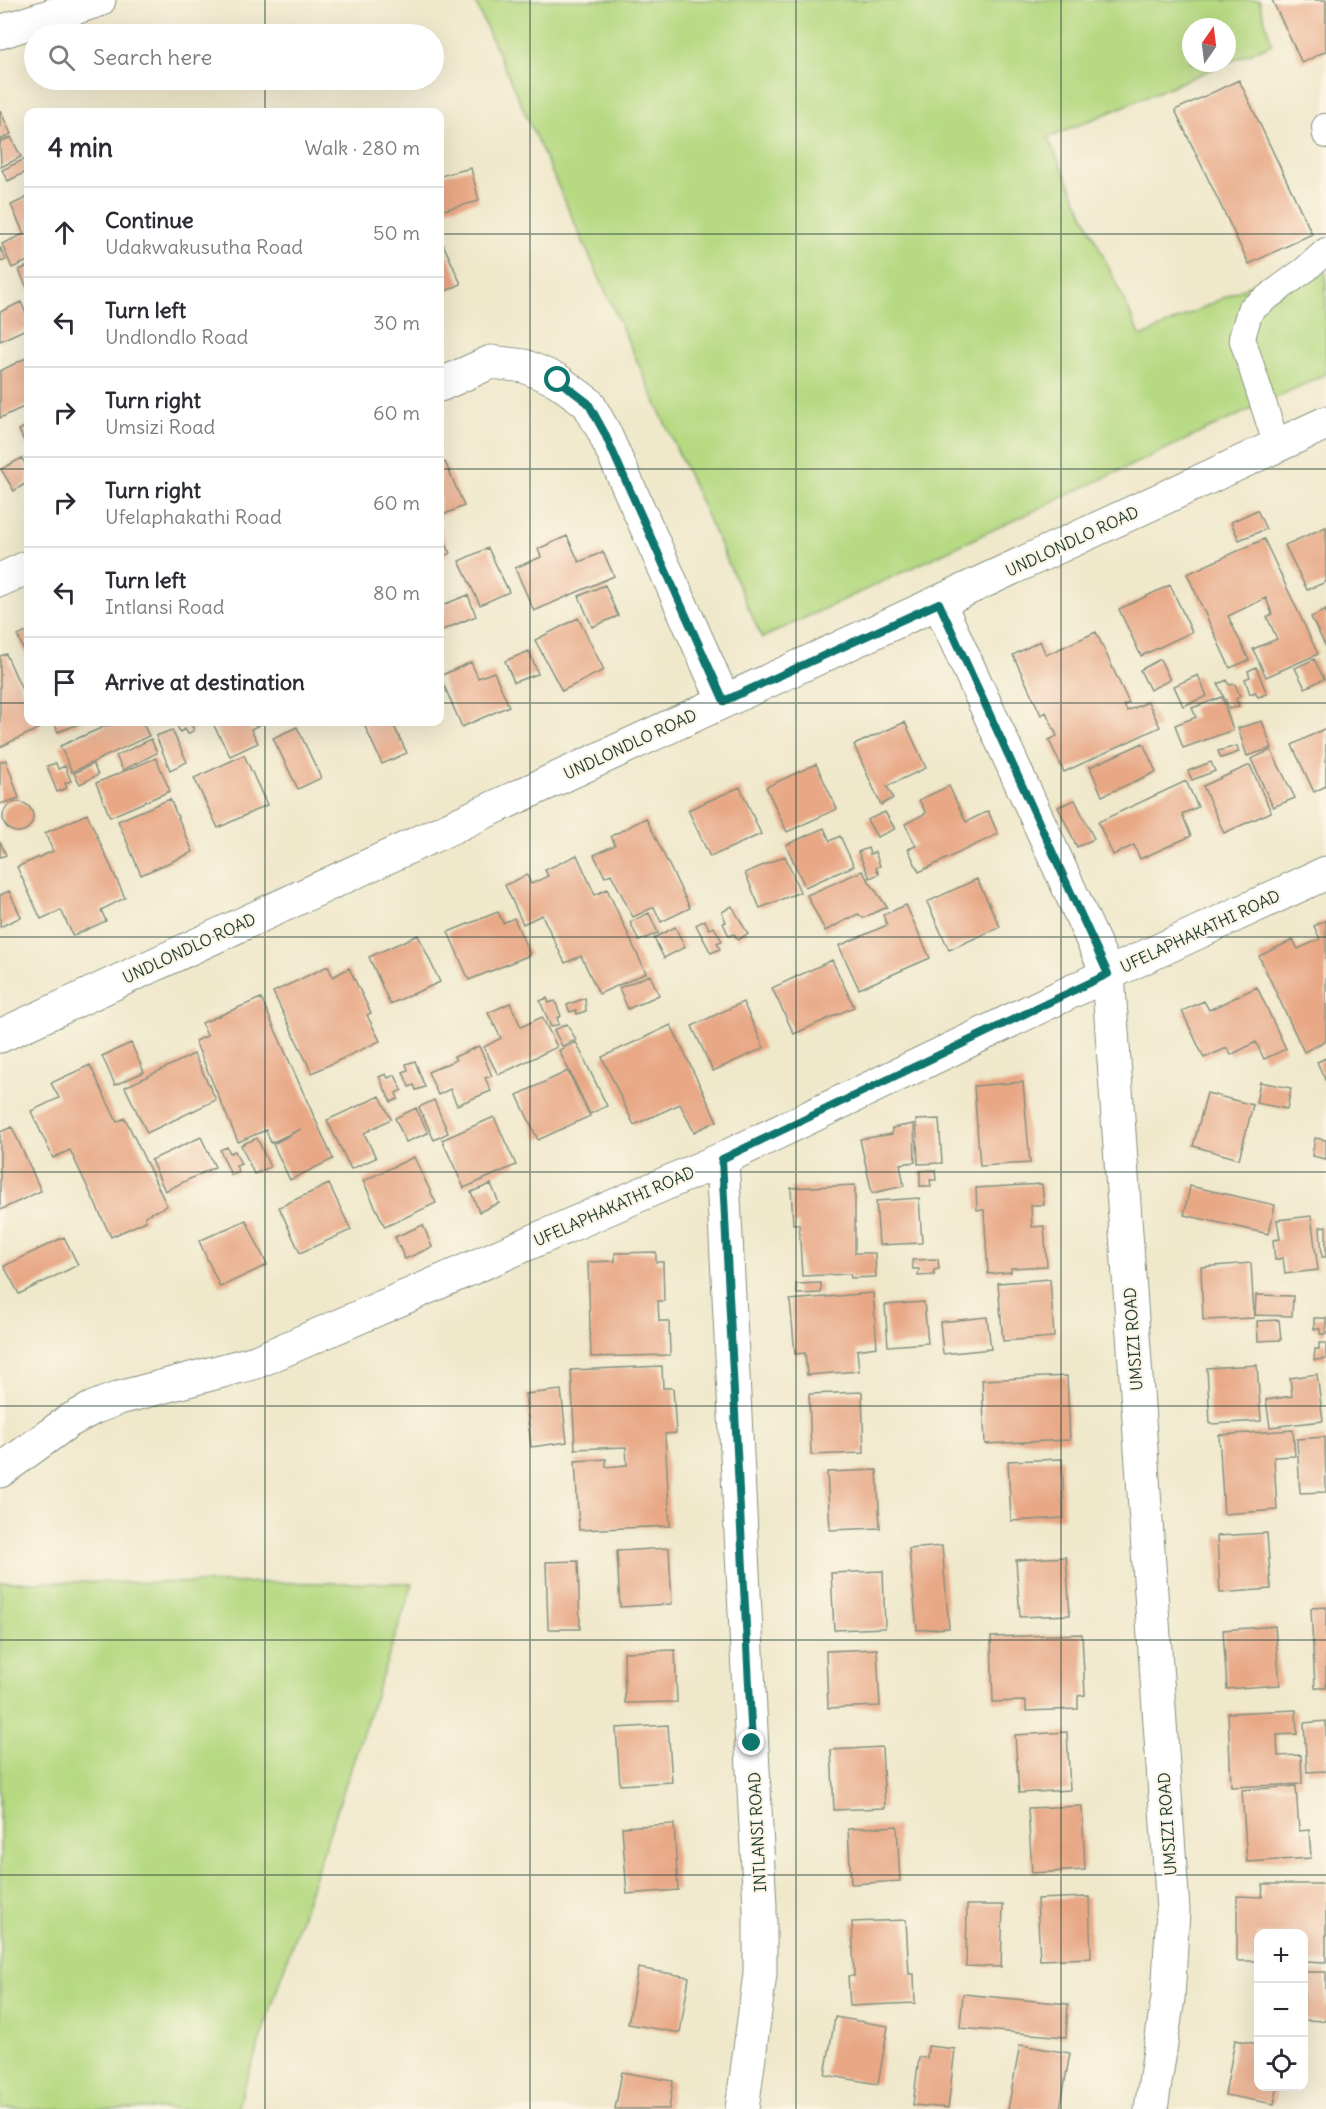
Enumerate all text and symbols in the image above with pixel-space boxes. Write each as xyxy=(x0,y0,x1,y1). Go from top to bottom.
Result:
north arrow xyxy=(1182,18,1236,72)
search box xyxy=(24,24,444,90)
icon: search xyxy=(45,41,78,74)
text: Search here xyxy=(93,43,212,71)
text: 4 min xyxy=(48,131,113,164)
text: Walk · 280 m xyxy=(304,135,420,160)
text: Continue xyxy=(105,206,194,234)
icon: ahead xyxy=(48,216,81,249)
text: 50 m xyxy=(373,220,420,245)
text: Udakwakusutha Road xyxy=(105,234,303,259)
text: Turn left xyxy=(105,296,186,324)
icon: left xyxy=(48,306,81,339)
text: 30 m xyxy=(373,310,420,335)
text: Undlondlo Road xyxy=(105,324,248,349)
route start xyxy=(544,366,570,392)
text: Turn right xyxy=(105,386,201,414)
icon: right xyxy=(48,396,81,429)
text: 60 m xyxy=(373,400,420,425)
text: Umsizi Road xyxy=(105,414,215,439)
text: Turn right xyxy=(105,476,201,504)
icon: right xyxy=(48,486,81,519)
text: 60 m xyxy=(373,490,420,515)
street label: UNDLONDLO ROAD xyxy=(1002,501,1142,581)
text: Ufelaphakathi Road xyxy=(105,504,282,529)
text: Turn left xyxy=(105,566,186,594)
icon: left xyxy=(48,576,81,609)
text: 80 m xyxy=(373,580,420,605)
text: Intlansi Road xyxy=(105,594,224,619)
icon: arrive xyxy=(48,666,81,699)
text: Arrive at destination xyxy=(105,668,305,696)
street label: UNDLONDLO ROAD xyxy=(560,704,700,784)
street label: UFELAPHAKATHI ROAD xyxy=(1117,885,1283,977)
street label: UNDLONDLO ROAD xyxy=(119,908,259,988)
street label: UFELAPHAKATHI ROAD xyxy=(531,1162,697,1250)
street label: UMSIZI ROAD xyxy=(1119,1287,1147,1391)
route end xyxy=(738,1729,764,1755)
street label: INTLANSI ROAD xyxy=(744,1771,770,1893)
street label: UMSIZI ROAD xyxy=(1153,1772,1181,1876)
map controls xyxy=(1254,1929,1308,2091)
button: + xyxy=(1254,1929,1308,1983)
button: − xyxy=(1254,1983,1308,2037)
button: locate xyxy=(1254,2037,1308,2091)

